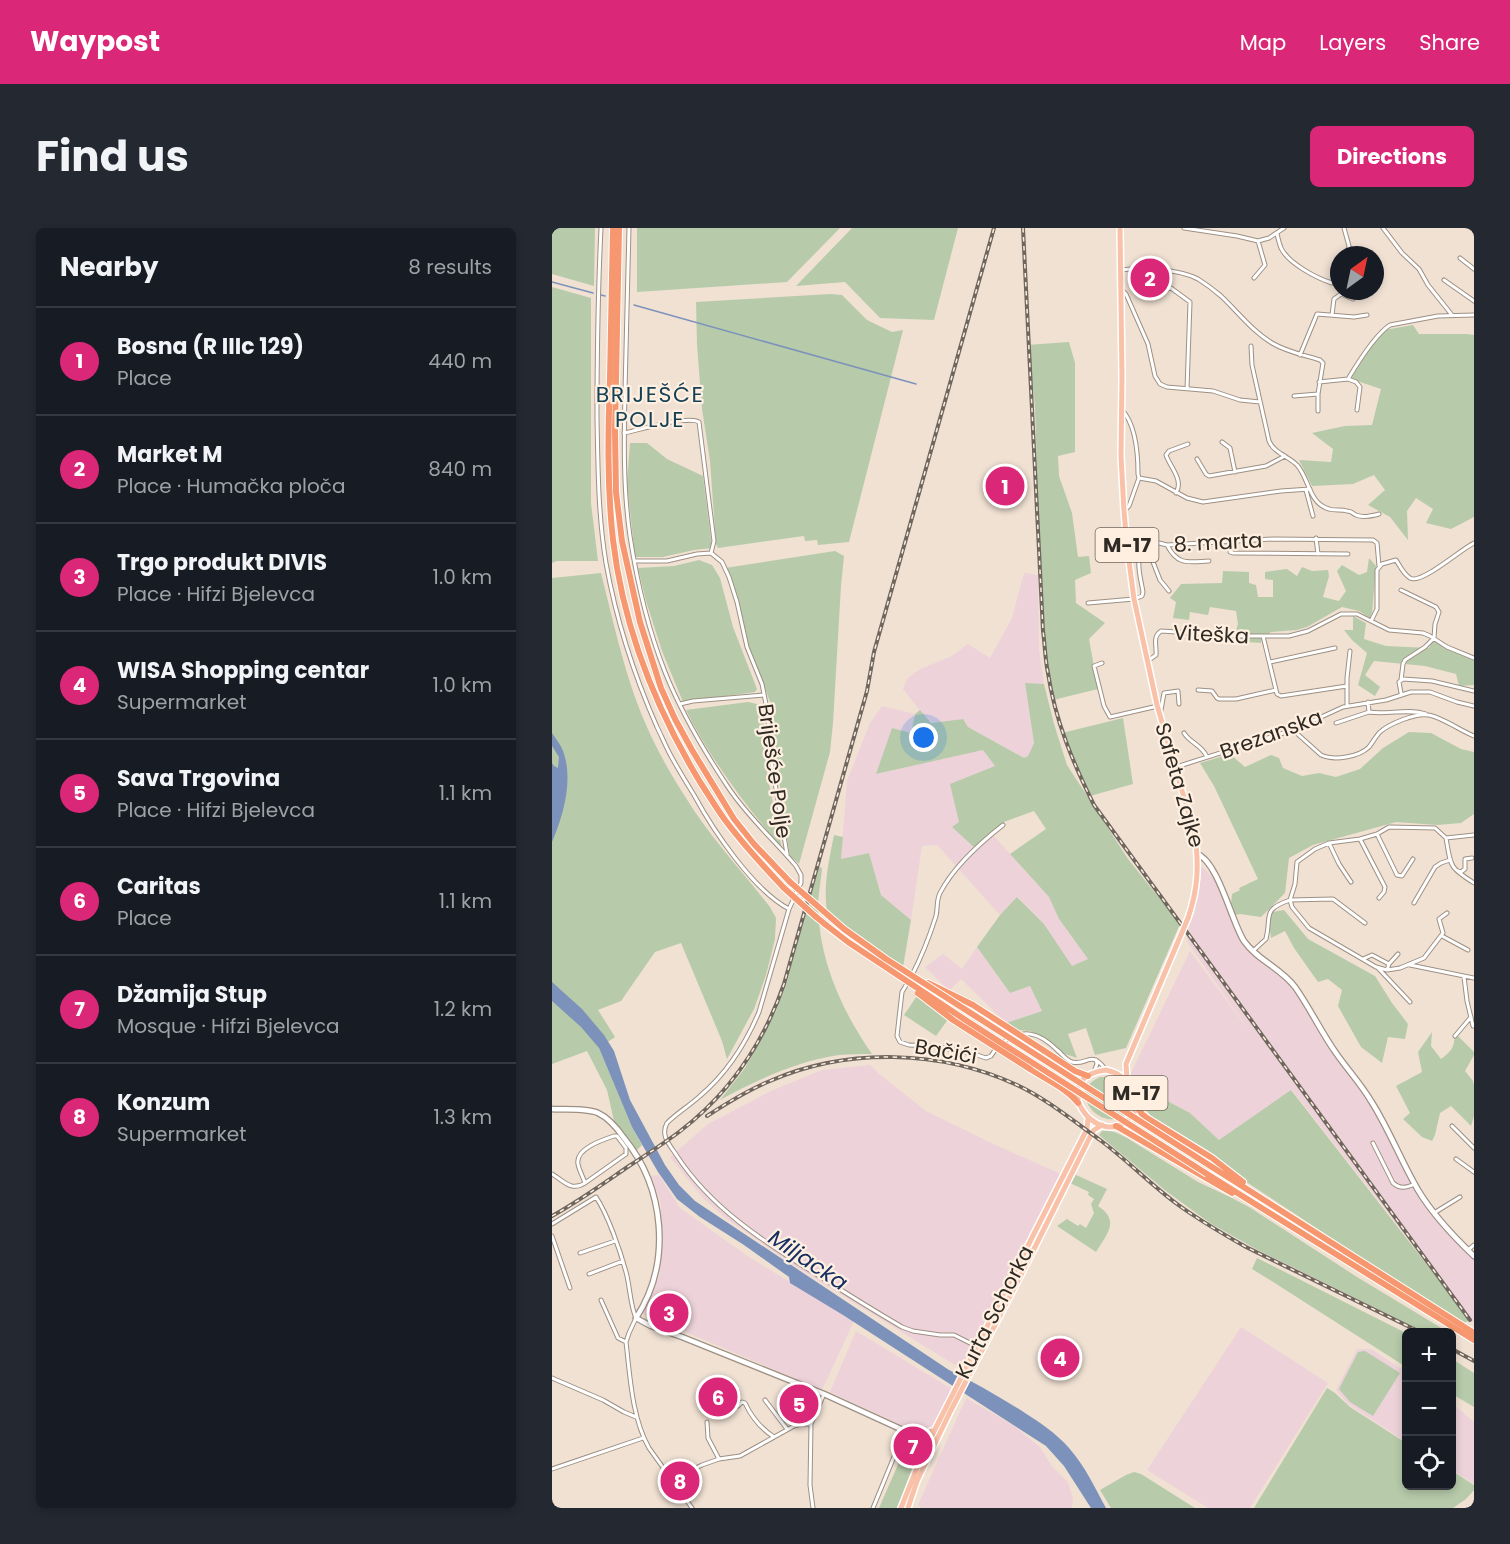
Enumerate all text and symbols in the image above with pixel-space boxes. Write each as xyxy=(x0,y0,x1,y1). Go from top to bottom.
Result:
text: Waypost xyxy=(30,22,160,61)
text: Map xyxy=(1240,28,1286,57)
text: Layers xyxy=(1319,28,1386,57)
text: Share xyxy=(1419,28,1480,57)
button: Directions xyxy=(1310,126,1474,187)
text: Find us xyxy=(36,127,189,186)
north arrow xyxy=(1330,246,1384,300)
text: Nearby xyxy=(60,249,158,285)
text: 8 results xyxy=(408,253,492,281)
pin: 2 xyxy=(1130,256,1170,300)
text: Bosna (R IIIc 129) xyxy=(117,331,304,362)
text: 1 xyxy=(76,347,83,375)
text: 440 m xyxy=(428,347,492,375)
text: Place xyxy=(117,364,172,392)
district label: BRIJEŠĆE POLJE xyxy=(596,379,704,435)
text: Market M xyxy=(117,439,223,470)
text: 2 xyxy=(74,455,85,483)
text: 840 m xyxy=(428,455,492,483)
pin: 1 xyxy=(986,464,1024,508)
text: Place · Humačka ploča xyxy=(117,472,345,500)
street label: 8. marta xyxy=(1173,525,1263,559)
road number: M-17 xyxy=(1096,528,1158,562)
text: Trgo produkt DIVIS xyxy=(117,547,327,578)
text: 3 xyxy=(73,563,86,591)
text: 1.0 km xyxy=(433,563,492,591)
text: Place · Hifzi Bjelevca xyxy=(117,580,315,608)
street label: Viteška xyxy=(1172,618,1250,650)
text: WISA Shopping centar xyxy=(117,655,369,686)
text: 4 xyxy=(73,671,86,699)
text: 1.0 km xyxy=(433,671,492,699)
text: Supermarket xyxy=(117,688,246,716)
street label: Briješće Polje xyxy=(751,702,799,840)
street label: Brezanska xyxy=(1216,702,1326,766)
street label: Safeta Zajke xyxy=(1148,719,1212,851)
your location xyxy=(909,723,938,752)
text: Sava Trgovina xyxy=(117,763,280,794)
text: 5 xyxy=(73,779,86,807)
text: 1.1 km xyxy=(439,779,492,807)
text: Place · Hifzi Bjelevca xyxy=(117,796,315,824)
text: Caritas xyxy=(117,871,201,902)
text: 6 xyxy=(73,887,86,915)
text: 1.1 km xyxy=(439,887,492,915)
text: Place xyxy=(117,904,172,932)
text: Džamija Stup xyxy=(117,979,267,1010)
text: 7 xyxy=(74,995,85,1023)
text: 1.2 km xyxy=(434,995,492,1023)
text: Mosque · Hifzi Bjelevca xyxy=(117,1012,340,1040)
street label: Bačići xyxy=(913,1031,979,1071)
road number: M-17 xyxy=(1104,1076,1168,1110)
text: Konzum xyxy=(117,1087,210,1118)
text: 8 xyxy=(73,1103,86,1131)
text: 1.3 km xyxy=(433,1103,492,1131)
text: Supermarket xyxy=(117,1120,246,1148)
water label: Miljacka xyxy=(762,1222,854,1298)
street label: Kurta Schorka xyxy=(948,1240,1040,1384)
pin: 3 xyxy=(650,1290,688,1336)
map controls xyxy=(1402,1328,1456,1490)
button: + xyxy=(1402,1328,1456,1382)
pin: 4 xyxy=(1040,1336,1080,1380)
pin: 6 xyxy=(698,1374,738,1420)
pin: 5 xyxy=(780,1382,818,1426)
button: − xyxy=(1402,1382,1456,1436)
pin: 7 xyxy=(894,1424,932,1468)
button: locate xyxy=(1402,1436,1456,1490)
pin: 8 xyxy=(660,1458,700,1504)

